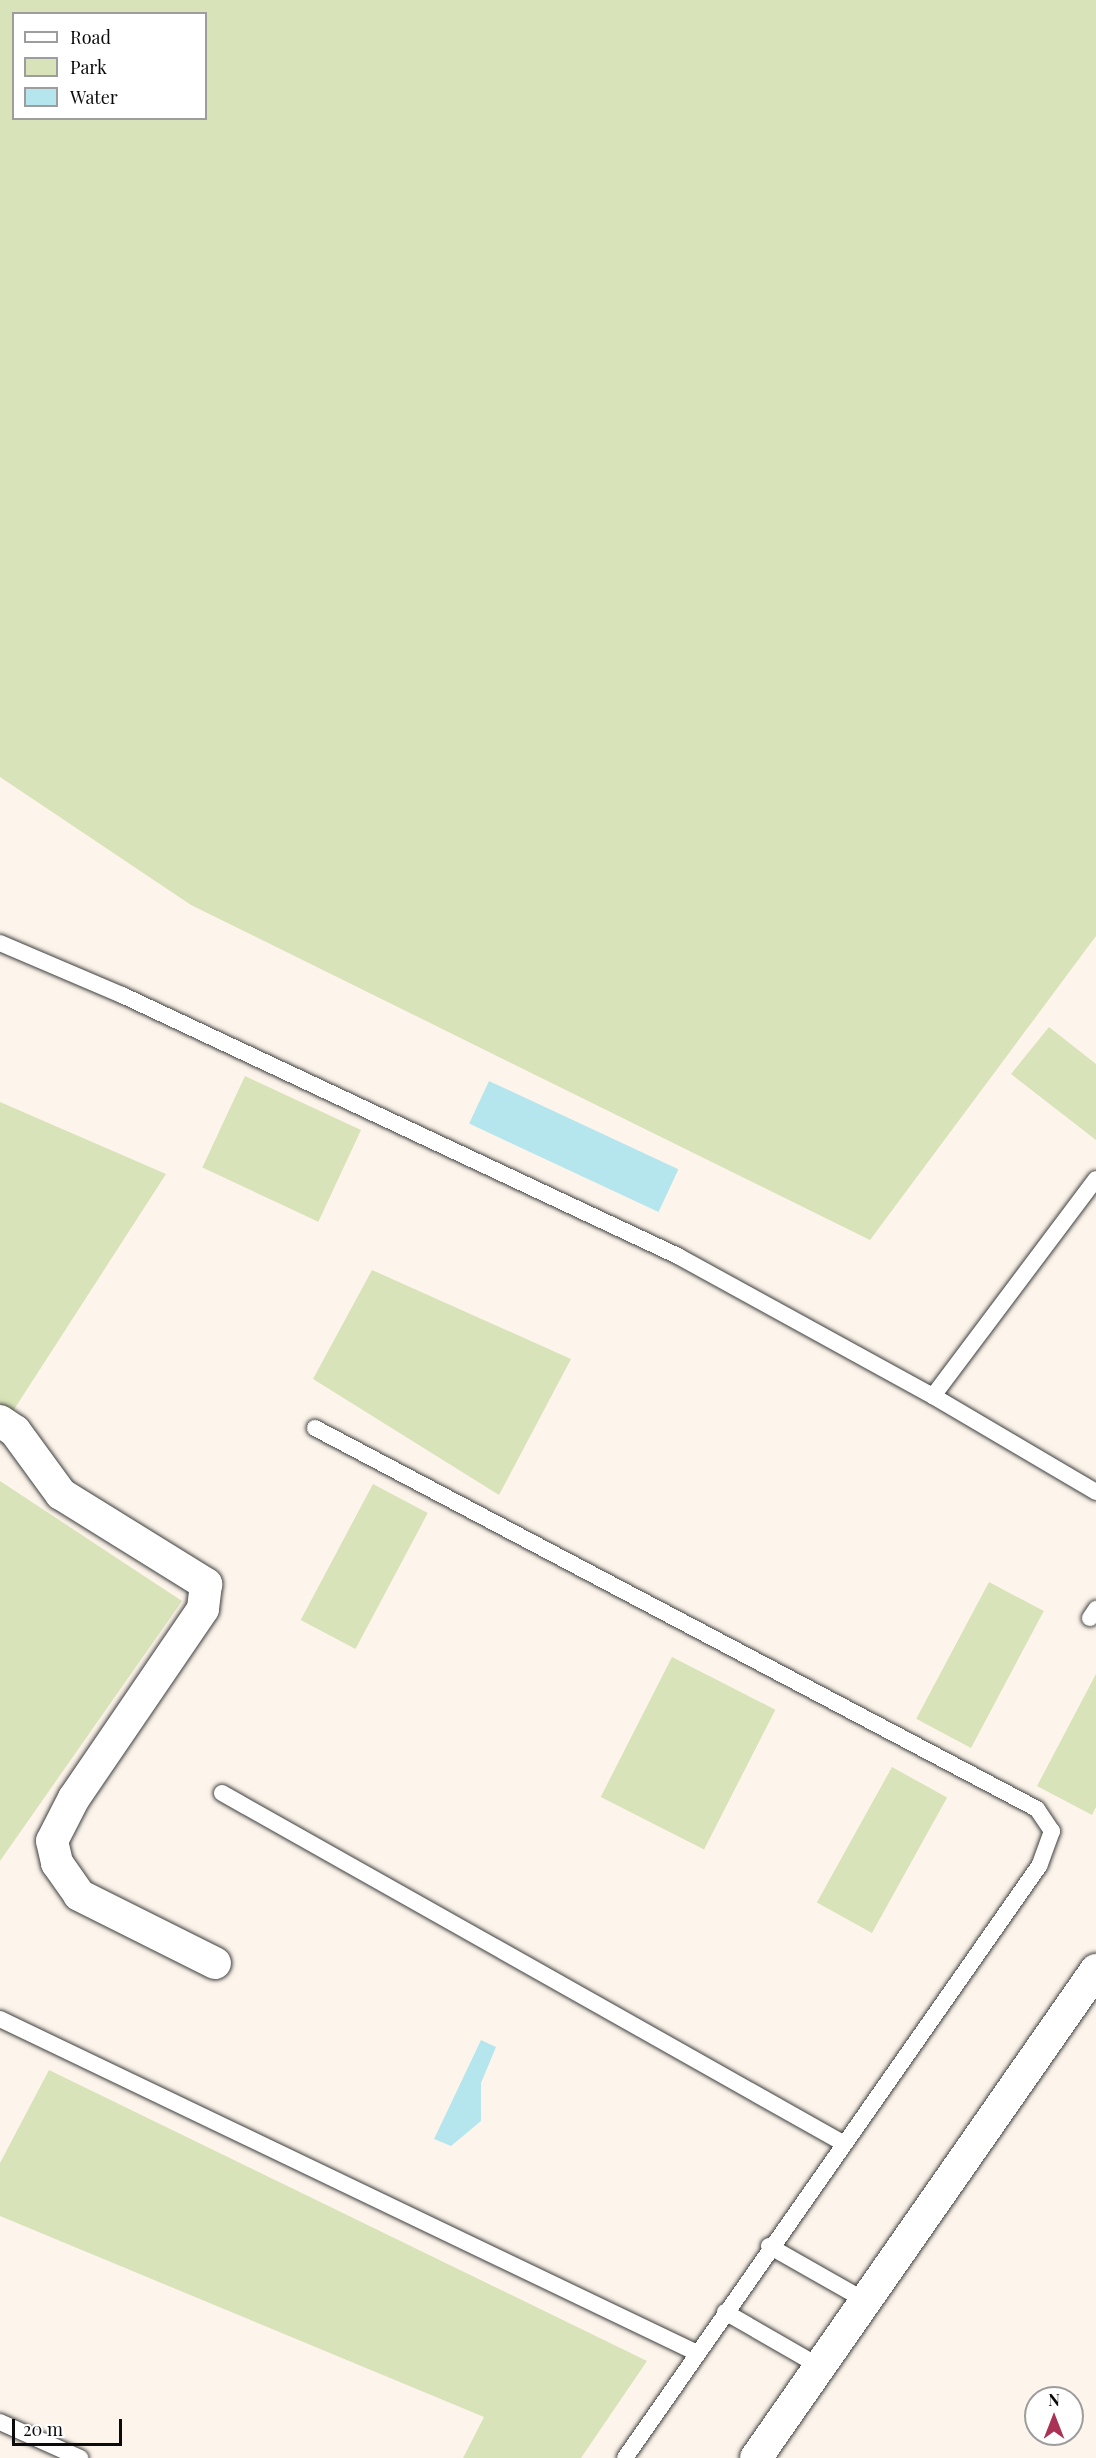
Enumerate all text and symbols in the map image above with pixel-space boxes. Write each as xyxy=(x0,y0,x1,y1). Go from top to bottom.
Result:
legend xyxy=(12,12,207,120)
text: Road xyxy=(70,25,111,49)
text: Park xyxy=(70,55,107,79)
text: Water xyxy=(70,85,118,109)
north arrow xyxy=(1024,2386,1084,2446)
text: N xyxy=(1048,2389,1060,2410)
scale bar xyxy=(15,2407,124,2445)
text: 20 m xyxy=(23,2417,63,2441)

